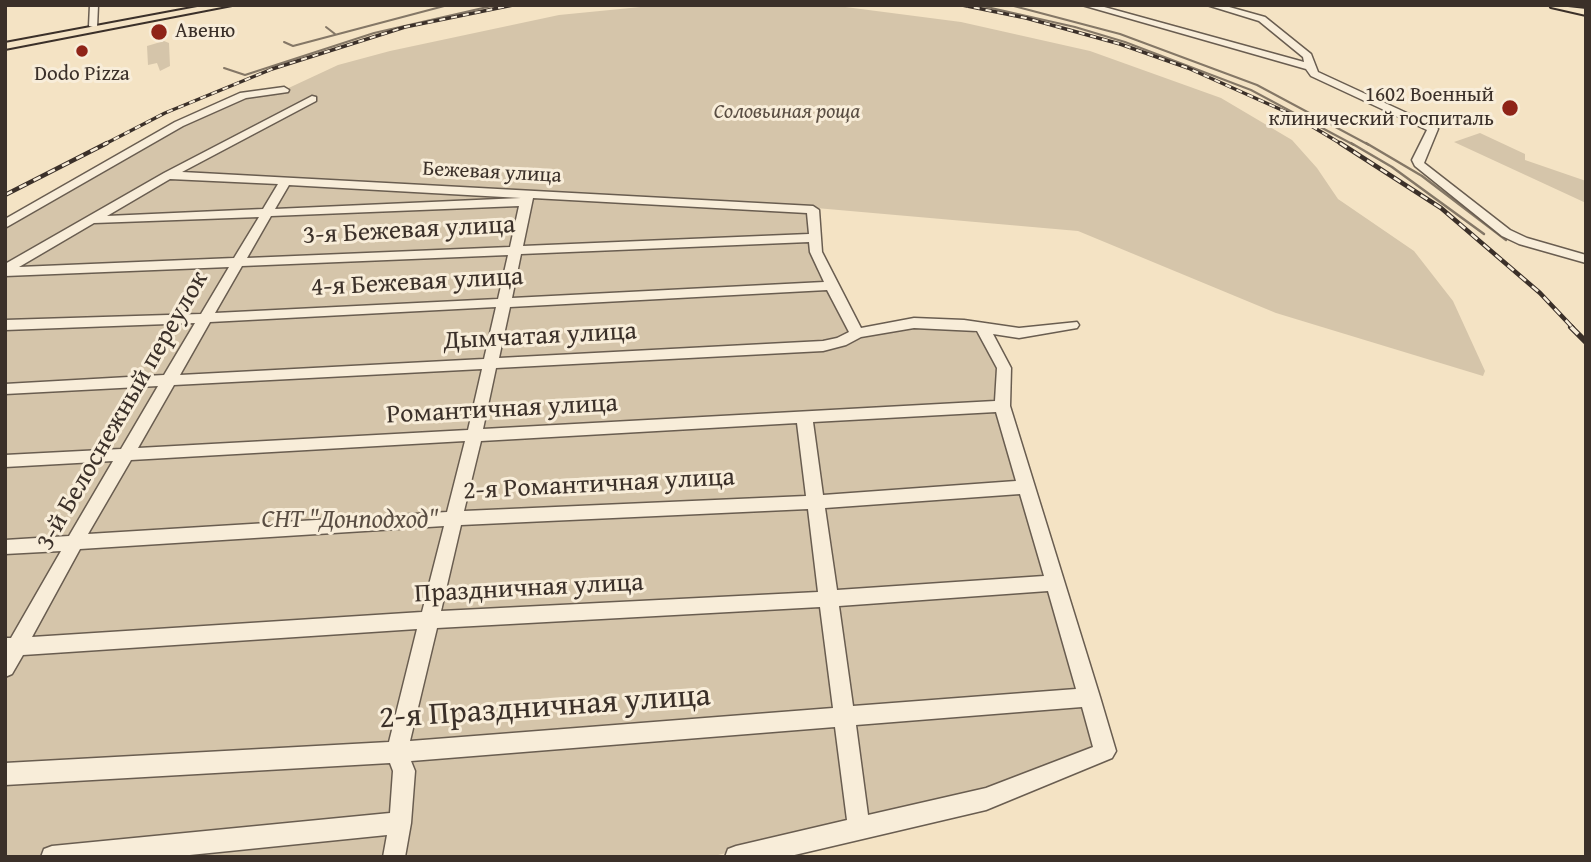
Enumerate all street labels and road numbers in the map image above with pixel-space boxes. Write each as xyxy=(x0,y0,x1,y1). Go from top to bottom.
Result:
street label: Бежевая улица xyxy=(422,157,562,189)
street label: 3-я Бежевая улица xyxy=(302,210,516,252)
street label: 4-я Бежевая улица xyxy=(310,262,524,304)
street label: 3-й Белоснежный переулок xyxy=(30,266,216,556)
street label: Дымчатая улица xyxy=(442,316,638,358)
street label: Романтичная улица xyxy=(385,388,619,432)
street label: 2-я Романтичная улица xyxy=(462,462,736,508)
street label: Праздничная улица xyxy=(414,567,644,611)
street label: 2-я Праздничная улица xyxy=(378,677,712,739)

